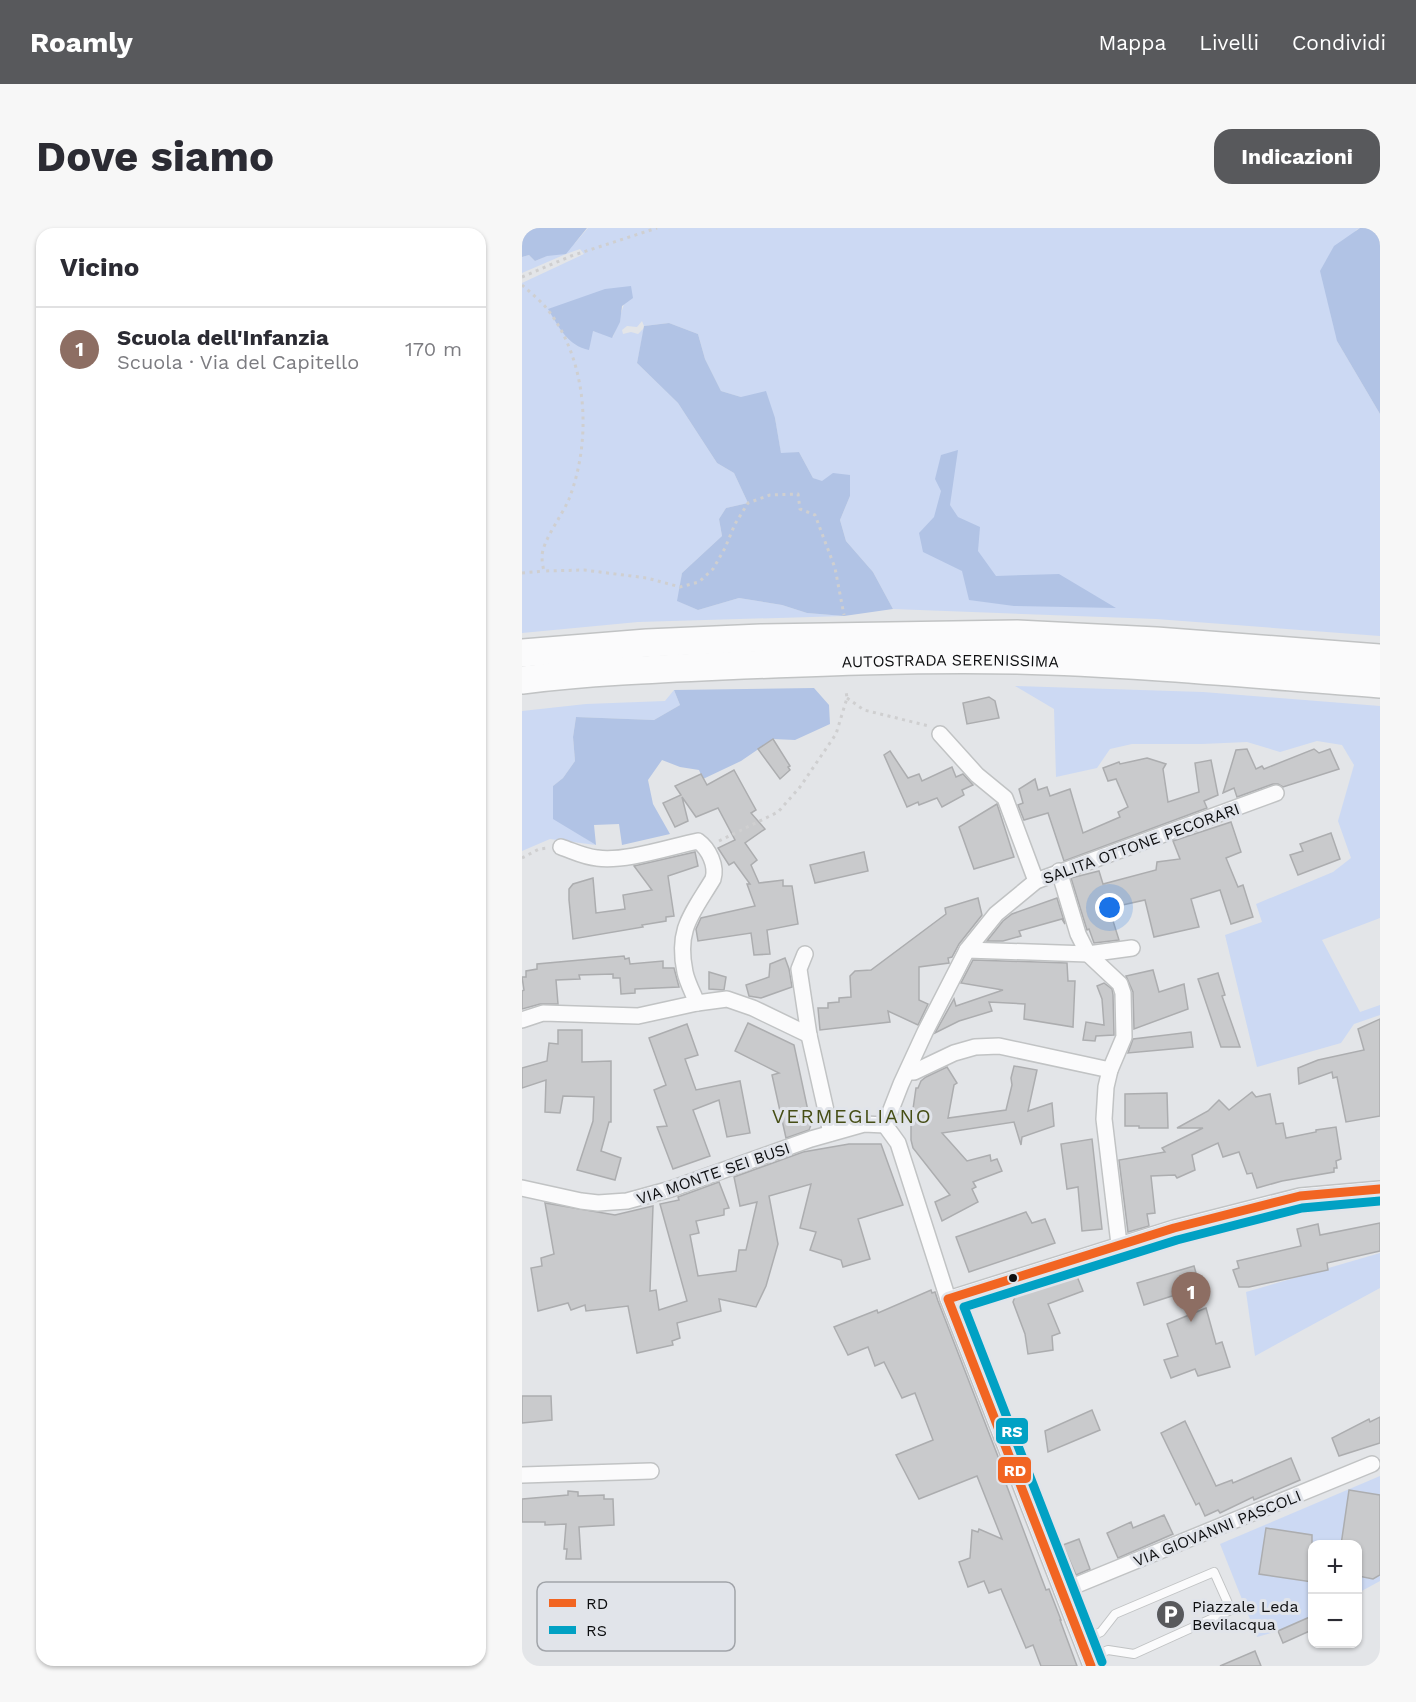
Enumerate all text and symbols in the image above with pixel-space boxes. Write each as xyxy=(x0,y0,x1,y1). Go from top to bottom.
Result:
text: Roamly xyxy=(30,26,133,59)
text: Mappa xyxy=(1098,30,1166,55)
text: Livelli xyxy=(1199,30,1259,55)
text: Condividi xyxy=(1292,30,1386,55)
button: Indicazioni xyxy=(1214,129,1380,184)
text: Dove siamo xyxy=(36,132,274,181)
text: Vicino xyxy=(60,252,139,282)
text: Scuola dell'Infanzia xyxy=(117,325,329,350)
text: 1 xyxy=(75,337,84,361)
text: 170 m xyxy=(405,337,462,361)
text: Scuola · Via del Capitello xyxy=(117,350,359,374)
street label: AUTOSTRADA SERENISSIMA xyxy=(841,650,1060,672)
street label: SALITA OTTONE PECORARI xyxy=(1040,799,1242,888)
your location xyxy=(1095,893,1124,922)
district label: VERMEGLIANO xyxy=(772,1104,932,1128)
street label: VIA MONTE SEI BUSI xyxy=(634,1138,792,1209)
unlabelled marker xyxy=(1007,1272,1019,1284)
pin: 1 xyxy=(1172,1272,1210,1322)
line badge: RS xyxy=(995,1417,1029,1445)
text: RS xyxy=(1001,1422,1023,1441)
line badge: RD xyxy=(997,1456,1032,1484)
text: RD xyxy=(1004,1461,1026,1480)
street label: VIA GIOVANNI PASCOLI xyxy=(1131,1486,1304,1571)
map controls xyxy=(1308,1540,1362,1648)
button: + xyxy=(1308,1540,1362,1594)
legend xyxy=(537,1582,735,1651)
text: RD xyxy=(586,1594,608,1613)
button: − xyxy=(1308,1594,1362,1648)
place label: Piazzale Leda Bevilacqua xyxy=(1192,1597,1298,1634)
parking icon: Piazzale Leda Bevilacqua xyxy=(1155,1599,1187,1631)
text: RS xyxy=(586,1621,607,1640)

